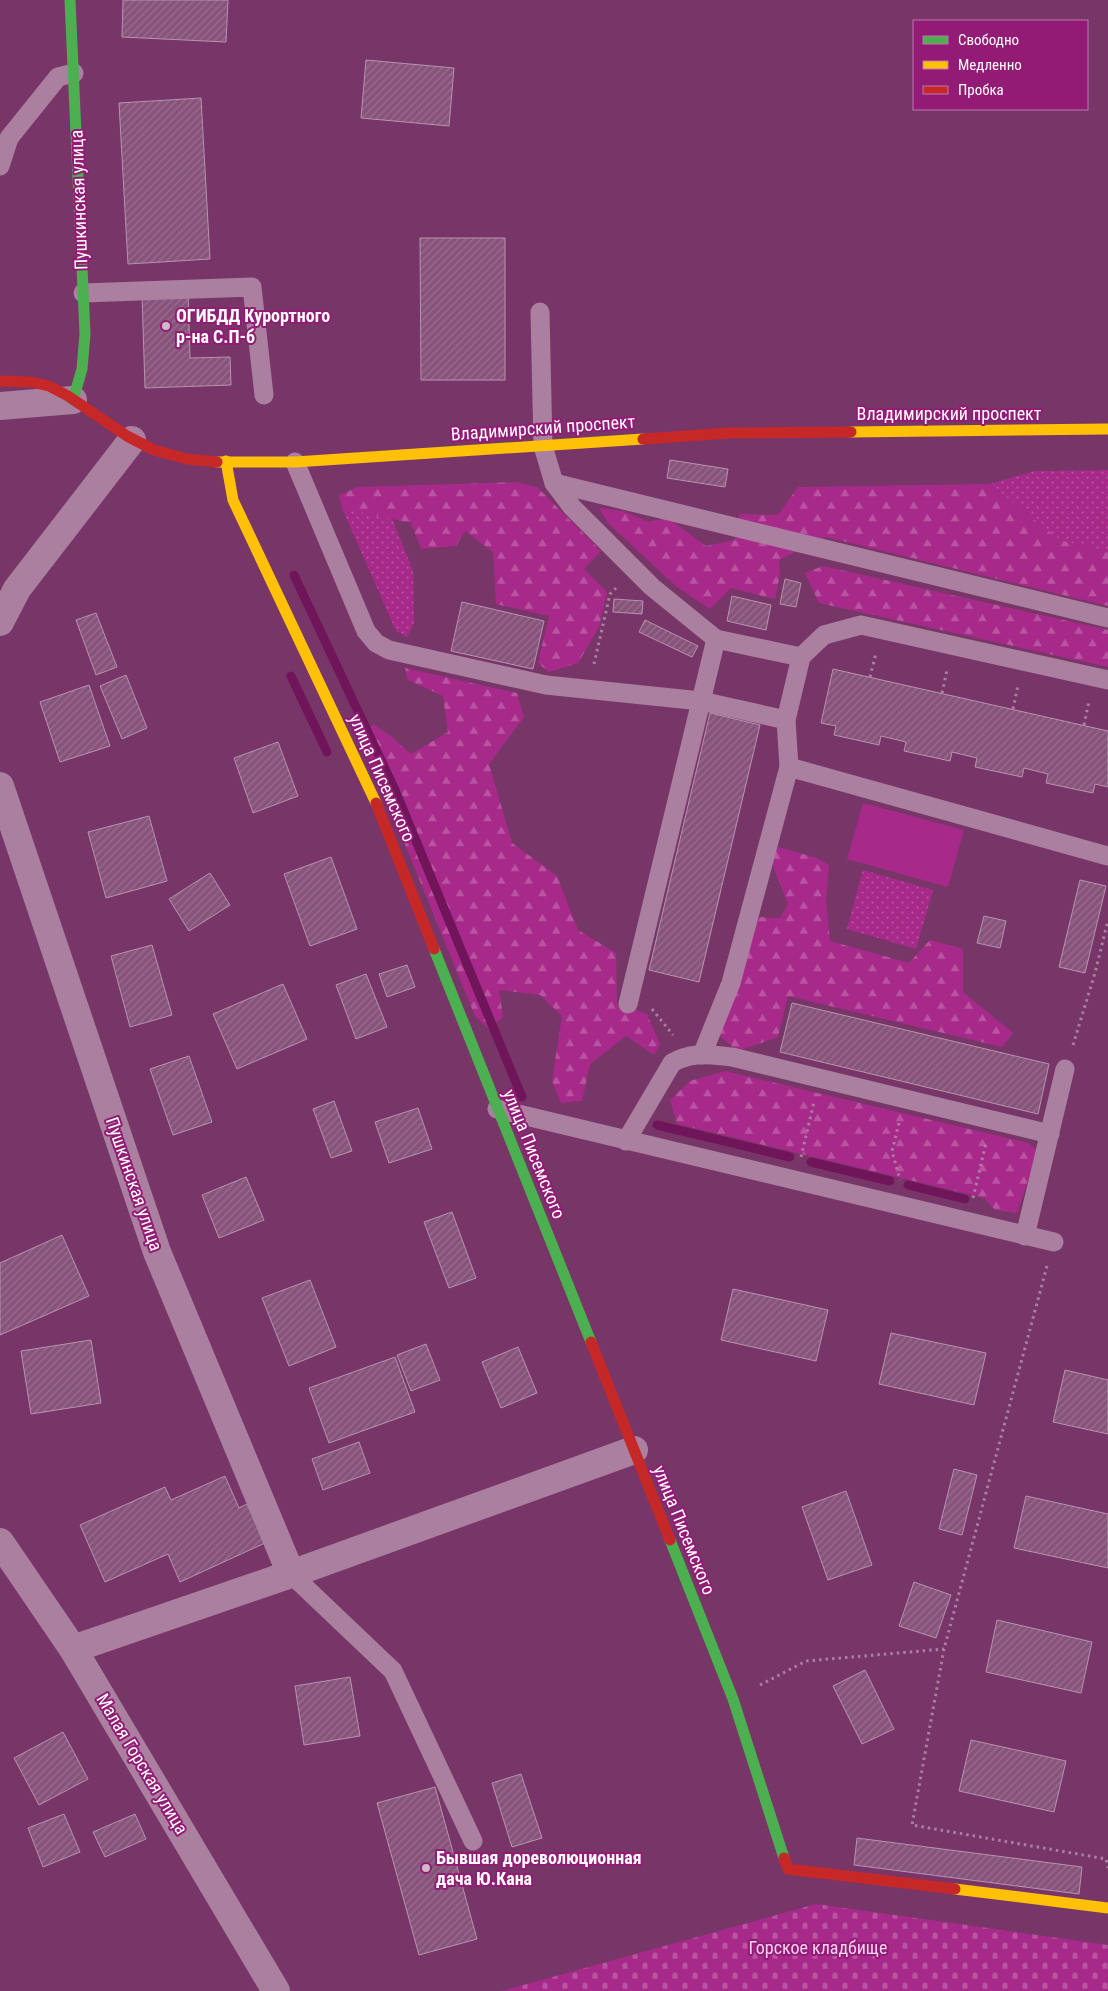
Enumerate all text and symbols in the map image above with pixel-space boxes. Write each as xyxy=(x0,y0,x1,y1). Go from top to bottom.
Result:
legend xyxy=(913,20,1088,110)
text: Свободно xyxy=(958,31,1019,49)
text: Медленно xyxy=(958,56,1022,74)
text: Пробка xyxy=(958,81,1004,99)
street label: Пушкинская улица xyxy=(66,130,91,270)
place label: ОГИБДД Курортного р-на С.П-б xyxy=(176,305,330,347)
marker: ОГИБДД Курортного р-на С.П-б xyxy=(160,320,172,332)
street label: Владимирский проспект xyxy=(857,403,1042,424)
street label: Владимирский проспект xyxy=(450,411,636,444)
street label: улица Писемского xyxy=(345,711,420,845)
street label: улица Писемского xyxy=(499,1086,570,1222)
street label: Пушкинская улица xyxy=(102,1114,167,1254)
street label: улица Писемского xyxy=(649,1462,720,1598)
street label: Малая Горская улица xyxy=(92,1690,193,1838)
place label: Бывшая дореволюционная дача Ю.Кана xyxy=(436,1847,642,1889)
marker: Бывшая дореволюционная дача Ю.Кана xyxy=(420,1862,432,1874)
park label: Горское кладбище xyxy=(749,1937,887,1958)

